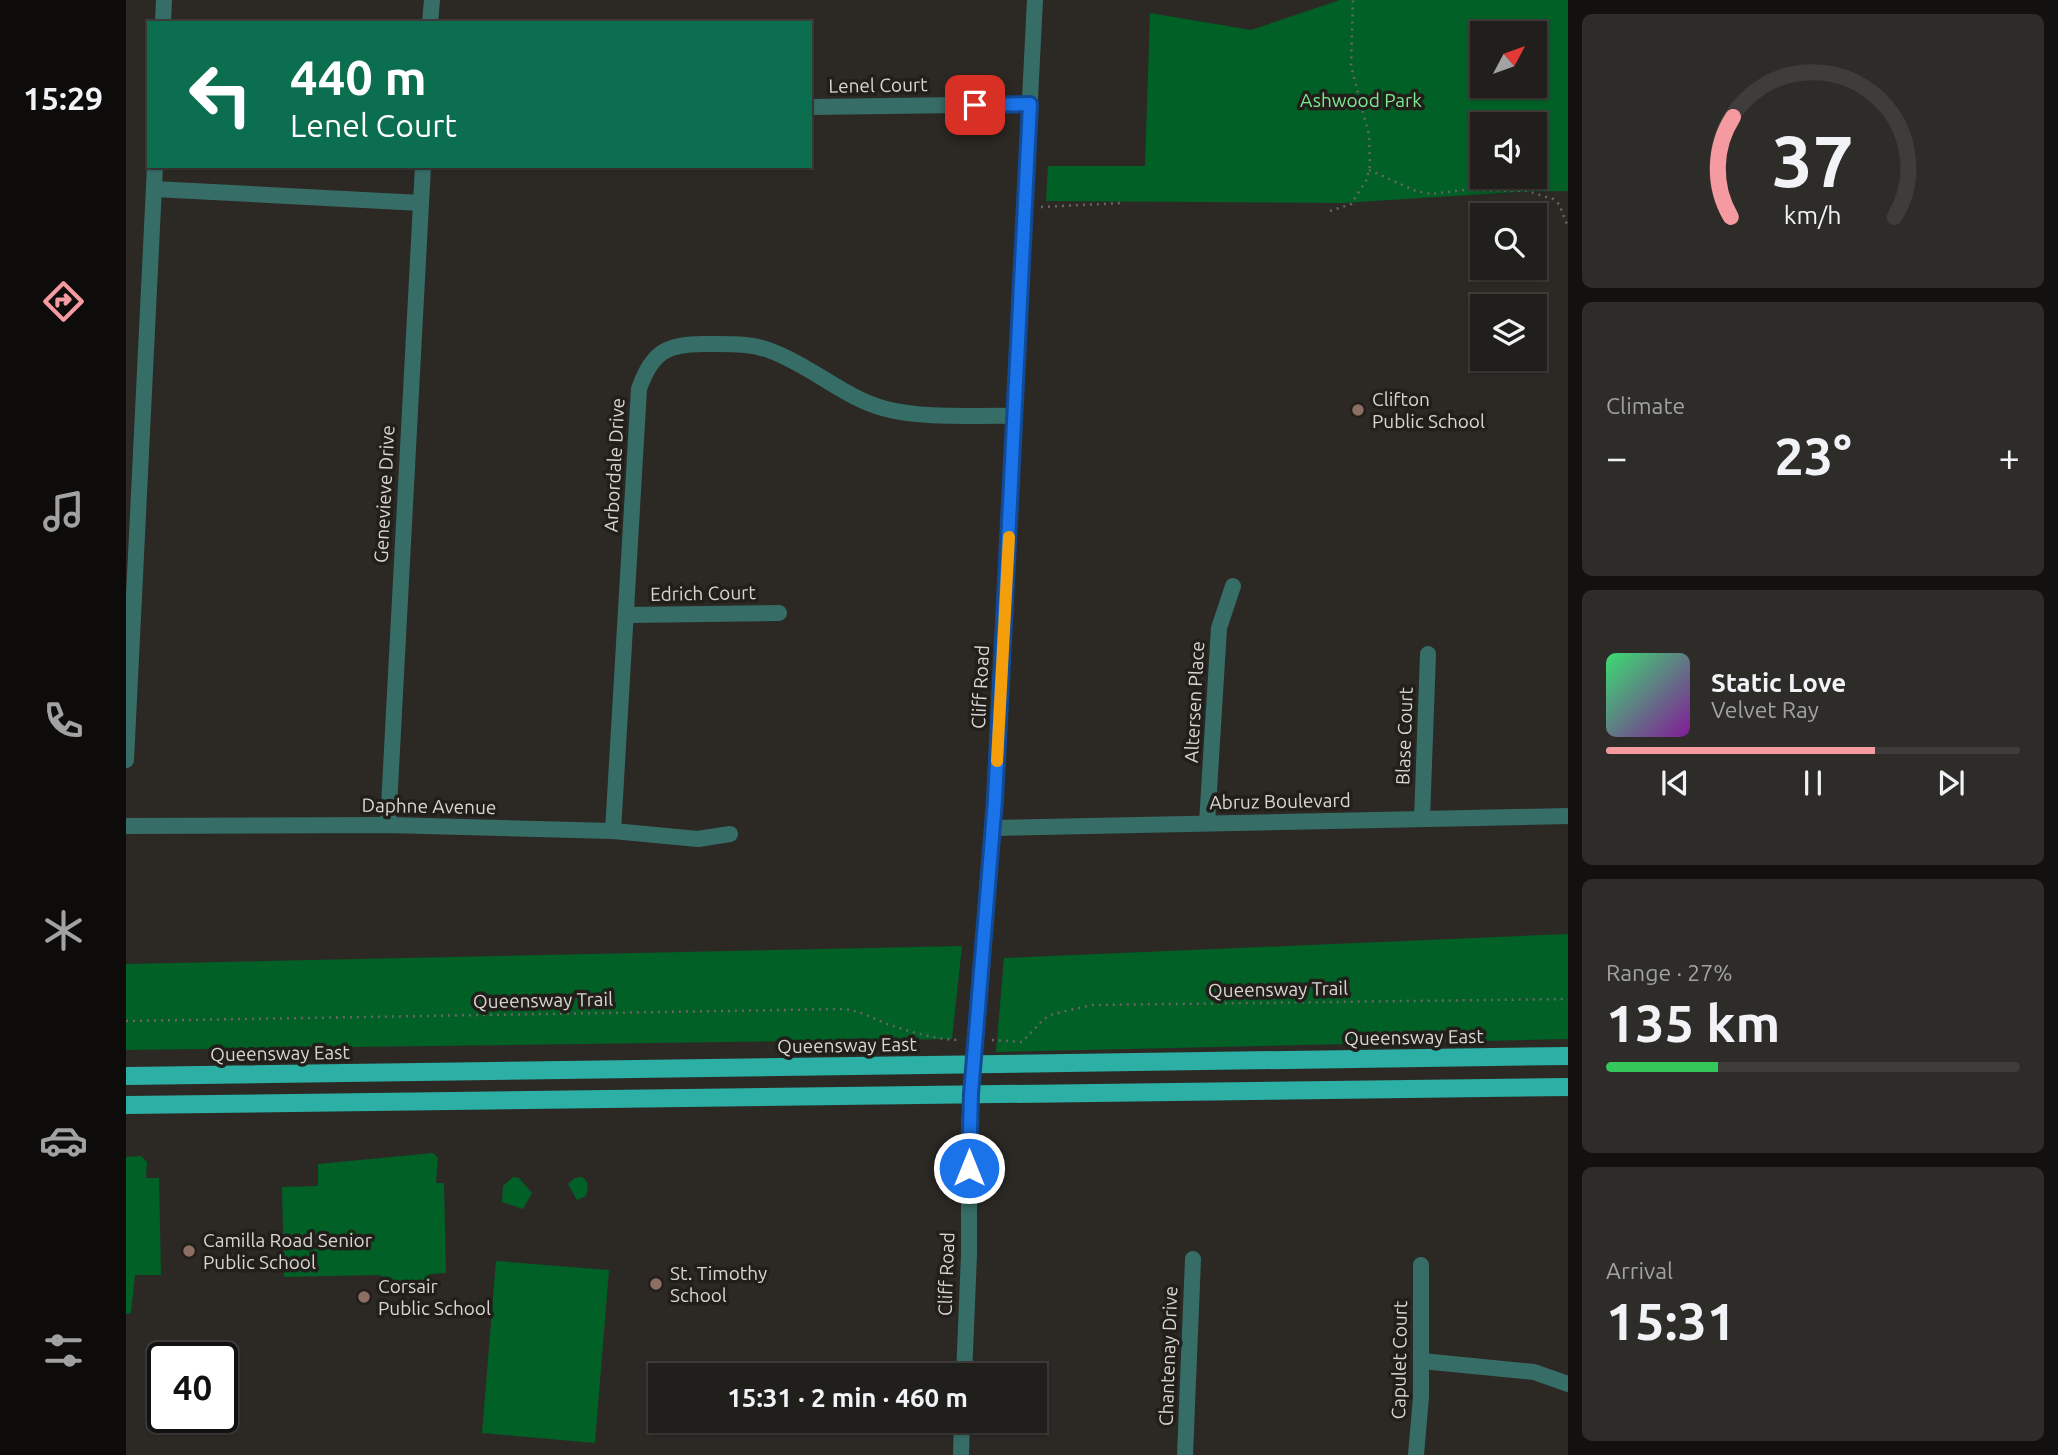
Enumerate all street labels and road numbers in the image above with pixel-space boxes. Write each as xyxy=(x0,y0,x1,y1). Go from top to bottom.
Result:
street label: Lenel Court xyxy=(828,73,928,97)
street label: Arbordale Drive xyxy=(599,397,629,533)
street label: Genevieve Drive xyxy=(369,425,399,563)
street label: Edrich Court xyxy=(650,581,757,605)
street label: Altersen Place xyxy=(1180,641,1208,763)
street label: Cliff Road xyxy=(967,645,993,729)
street label: Blase Court xyxy=(1391,686,1417,785)
street label: Abruz Boulevard xyxy=(1209,789,1351,813)
street label: Daphne Avenue xyxy=(361,794,497,818)
street label: Queensway Trail xyxy=(1208,977,1348,1001)
street label: Queensway Trail xyxy=(473,988,613,1012)
street label: Queensway East xyxy=(1344,1025,1485,1049)
street label: Queensway East xyxy=(777,1033,918,1057)
street label: Queensway East xyxy=(210,1041,351,1065)
street label: Cliff Road xyxy=(934,1232,958,1316)
street label: Chantenay Drive xyxy=(1155,1286,1181,1426)
street label: Capulet Court xyxy=(1387,1300,1411,1420)

